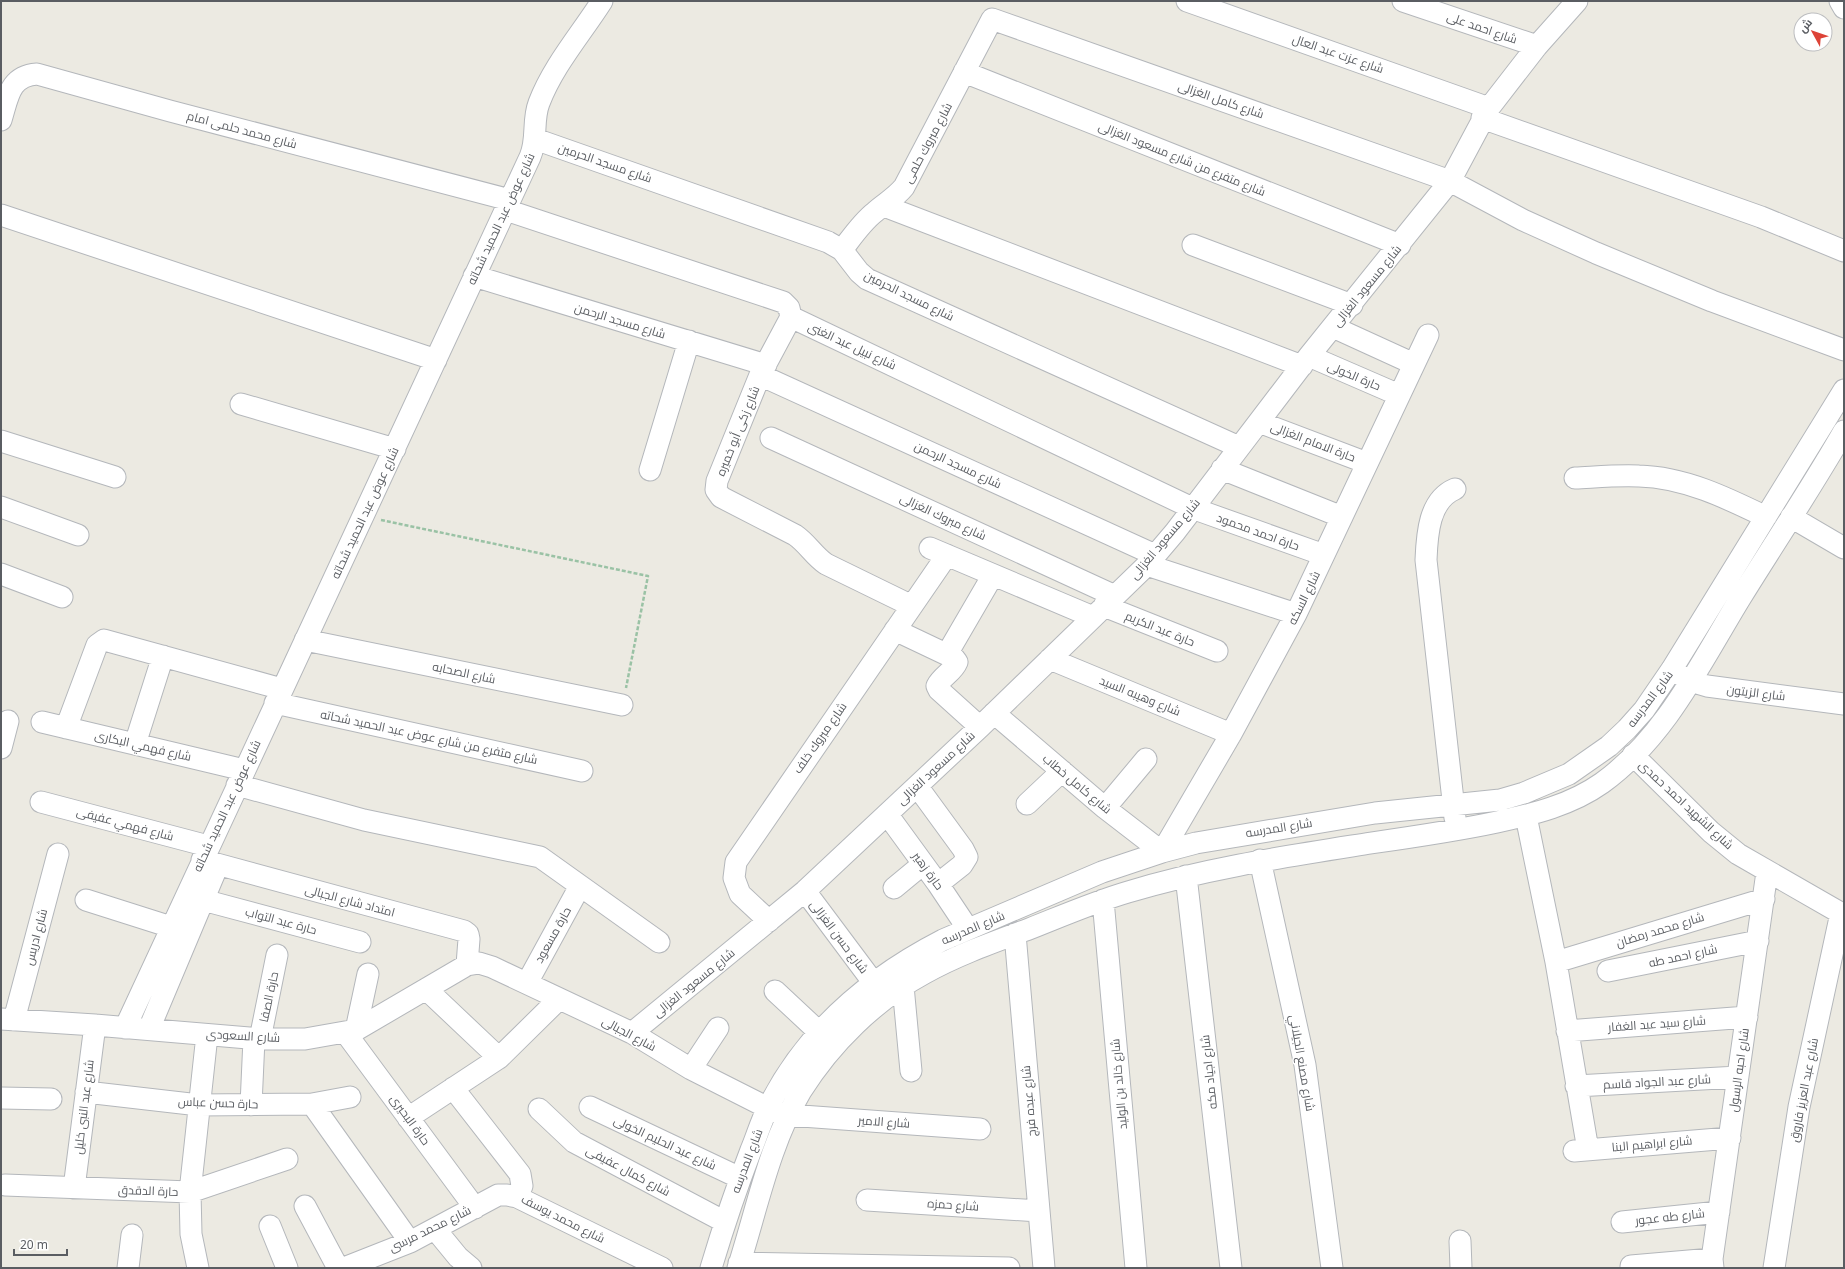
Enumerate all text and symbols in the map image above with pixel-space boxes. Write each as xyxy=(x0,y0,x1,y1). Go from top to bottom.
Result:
street label: شارع احمد على xyxy=(1445,8,1520,48)
north arrow xyxy=(1793,12,1833,52)
text: ش xyxy=(1795,15,1815,35)
street label: شارع عزت عبد العال xyxy=(1290,30,1386,77)
street label: شارع كامل الغزالى xyxy=(1176,77,1266,122)
street label: شارع مبروك حلمى xyxy=(899,99,956,186)
street label: شارع محمد حلمى امام xyxy=(185,107,299,152)
street label: شارع متفرع من شارع مسعود الغزالى xyxy=(1096,117,1268,200)
street label: شارع مسجد الحرمين xyxy=(556,139,654,187)
street label: شارع عوض عبد الحميد شحاته xyxy=(462,150,539,288)
street label: شارع مسعود الغزالى xyxy=(1328,241,1405,330)
street label: شارع مسجد الحرمين xyxy=(861,266,957,325)
street label: شارع مسجد الرحمن xyxy=(572,299,668,342)
street label: شارع نبيل عبد الغنى xyxy=(805,318,899,374)
street label: حارة الخولى xyxy=(1325,357,1383,394)
street label: شارع زكى أبو خميره xyxy=(712,383,763,479)
street label: حارة الامام الغزالى xyxy=(1268,418,1358,466)
street label: شارع مسجد الرحمن xyxy=(912,437,1005,492)
street label: شارع عوض عبد الحميد شحاته xyxy=(326,444,403,582)
street label: شارع مبروك الغزالى xyxy=(897,489,989,544)
street label: شارع مسعود الغزالى xyxy=(1126,494,1204,583)
street label: حارة احمد محمود xyxy=(1214,509,1302,554)
street label: شارع السكه xyxy=(1283,568,1324,628)
street label: حارة عبد الكريم xyxy=(1123,607,1198,650)
street label: شارع الصحابه xyxy=(431,658,497,687)
street label: شارع المدرسه xyxy=(1623,667,1677,731)
street label: شارع وهيبه السيد xyxy=(1097,671,1183,720)
street label: شارع الزيتون xyxy=(1726,680,1787,705)
street label: شارع مبروك خلف xyxy=(789,699,850,777)
street label: شارع متفرع من شارع عوض عبد الحميد شحاته xyxy=(319,705,539,768)
street label: شارع فهمي البكارى xyxy=(93,726,193,767)
street label: شارع مسعود الغزالى xyxy=(893,727,978,808)
street label: شارع عوض عبد الحميد شحاته xyxy=(188,737,265,875)
street label: شارع كامل خطاب xyxy=(1039,750,1116,818)
street label: شارع الشهيد احمد حمدى xyxy=(1635,756,1737,853)
street label: شارع فهمي عفيفى xyxy=(74,802,176,847)
street label: شارع المدرسه xyxy=(1244,814,1314,841)
street label: حارة زهير xyxy=(908,847,948,893)
street label: امتداد شارع الجبالى xyxy=(303,880,397,921)
street label: شارع حسن الغزالى xyxy=(806,896,873,977)
street label: حارة عبد التواب xyxy=(243,903,319,938)
street label: حارة مسعود xyxy=(530,904,575,966)
street label: شارع ادريس xyxy=(20,907,51,967)
street label: شارع المدرسه xyxy=(938,907,1007,949)
street label: شارع محمد رمضان xyxy=(1614,908,1706,951)
street label: شارع احمد طه xyxy=(1647,940,1719,971)
street label: شارع مسعود الغزالى xyxy=(649,944,738,1021)
street label: حارة الصفا xyxy=(255,970,282,1024)
street label: شارع الجبالى xyxy=(599,1012,660,1055)
street label: شارع سيد عبد الغفار xyxy=(1606,1012,1707,1035)
street label: شارع مصنع الجيلاني xyxy=(1284,1013,1319,1113)
street label: شارع السعودى xyxy=(205,1025,281,1046)
street label: شارع احبه الرسول xyxy=(1724,1027,1753,1113)
street label: شارع اجياد مكه xyxy=(1196,1034,1221,1110)
street label: شارع عبد العزيز فاروق xyxy=(1785,1036,1822,1144)
street label: شارع خالد بن الوليد xyxy=(1106,1038,1131,1130)
street label: شارع عبد النبى خليل xyxy=(69,1059,98,1155)
street label: شارع عبده فرج xyxy=(1017,1065,1040,1137)
street label: شارع عبد الجواد قاسم xyxy=(1603,1070,1711,1093)
street label: حارة البحيرى xyxy=(386,1091,435,1148)
street label: حارة حسن عباس xyxy=(178,1093,259,1112)
street label: شارع عبد الحليم الخولى xyxy=(611,1111,719,1174)
street label: شارع الامير xyxy=(856,1111,911,1132)
street label: شارع المدرسه xyxy=(727,1126,767,1195)
street label: شارع ابراهيم البنا xyxy=(1611,1132,1693,1155)
street label: شارع كمال عفيفى xyxy=(583,1141,673,1200)
street label: حارة الدقدق xyxy=(117,1181,179,1200)
street label: شارع محمد يوسف xyxy=(519,1190,608,1247)
street label: شارع حمزه xyxy=(927,1194,980,1215)
street label: شارع محمد مرسى xyxy=(386,1201,474,1256)
street label: شارع طه عجور xyxy=(1633,1204,1706,1229)
scale bar xyxy=(14,1231,67,1257)
text: 20 m xyxy=(20,1236,48,1253)

